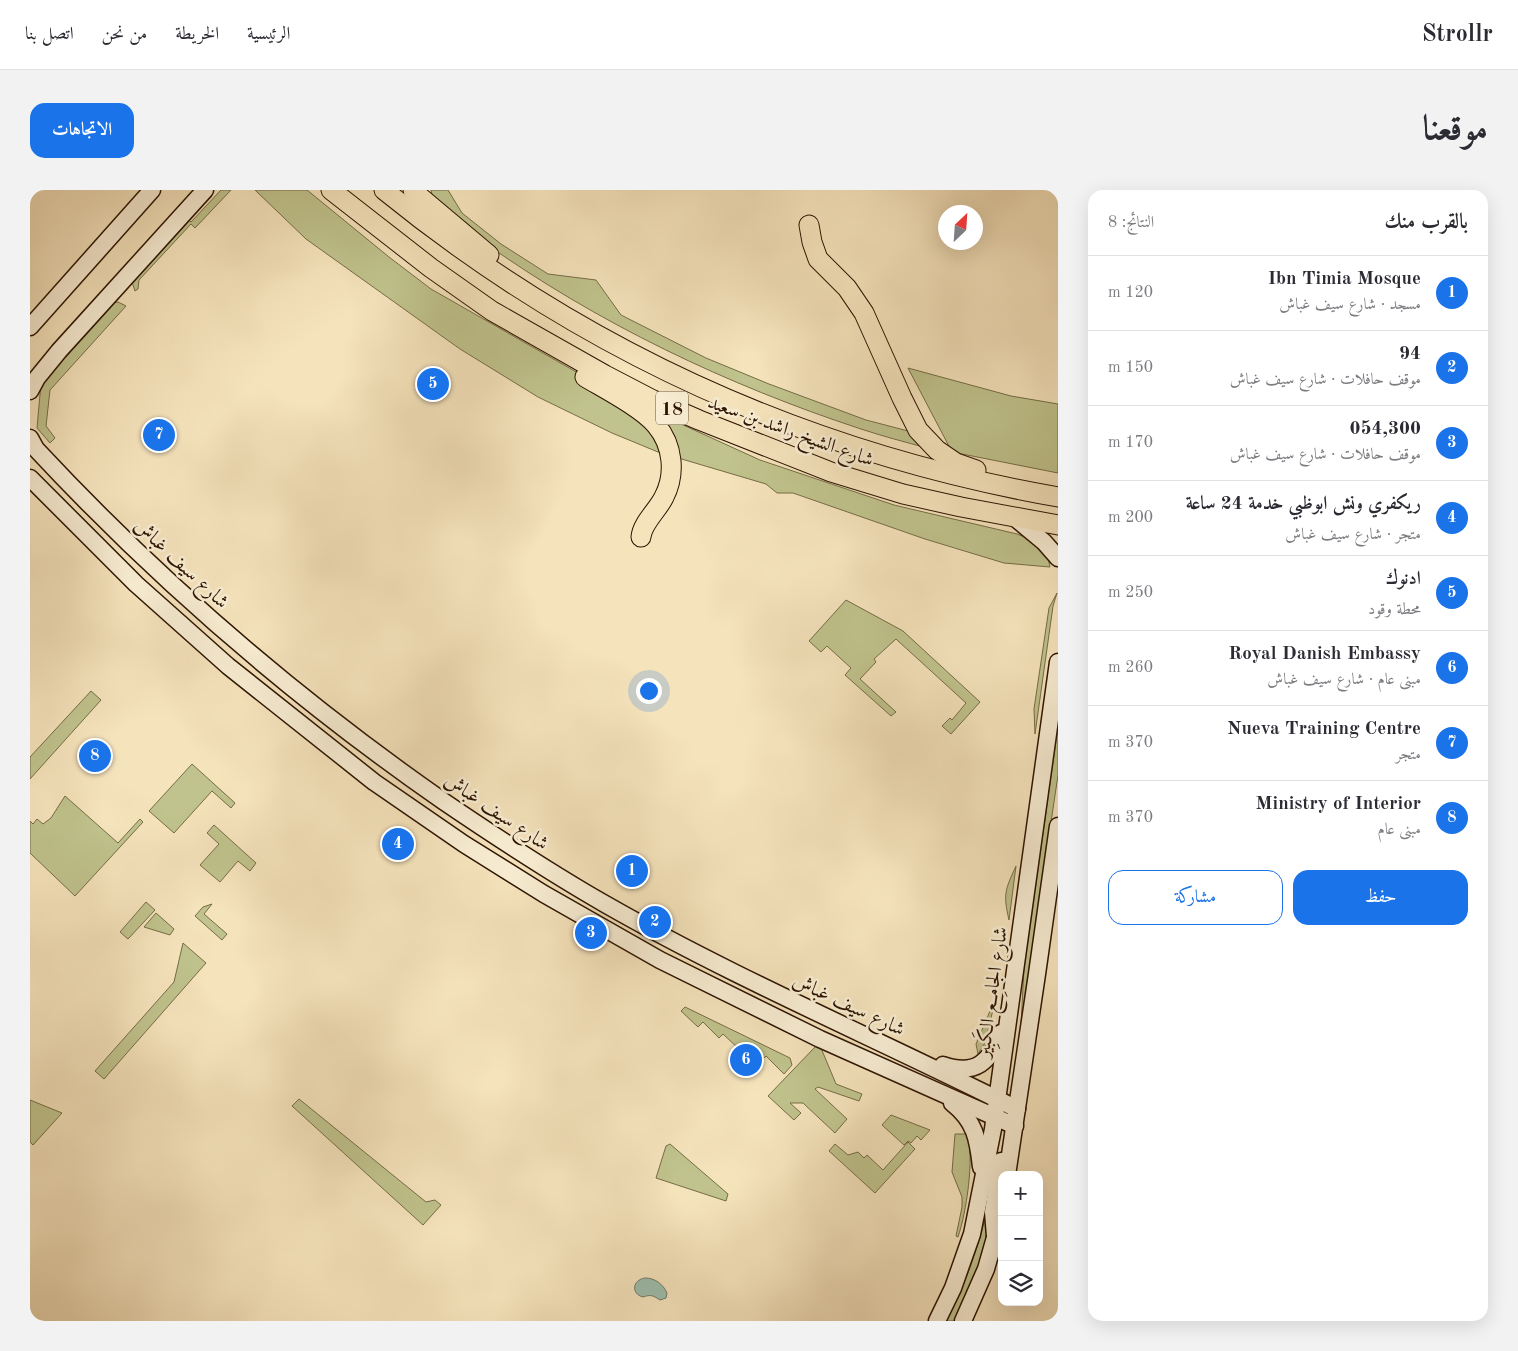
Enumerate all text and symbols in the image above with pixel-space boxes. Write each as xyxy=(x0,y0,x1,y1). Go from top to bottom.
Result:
text: Strollr xyxy=(1422,23,1493,47)
text: اتصل بنا xyxy=(25,25,74,43)
text: من نحن xyxy=(102,25,147,43)
text: الخريطة xyxy=(175,25,219,43)
text: الرئيسية xyxy=(247,25,290,43)
button: الاتجاهات xyxy=(30,103,134,158)
text: موقعنا xyxy=(1423,112,1488,147)
north arrow xyxy=(938,205,983,250)
text: بالقرب منك xyxy=(1385,212,1468,233)
text: النتائج: 8 xyxy=(1108,215,1154,231)
text: Ibn Timia Mosque xyxy=(1268,270,1421,289)
text: 120 m xyxy=(1108,285,1153,301)
text: 1 xyxy=(1447,285,1457,301)
text: مسجد · شارع سيف غباش xyxy=(1279,297,1421,313)
text: 94 xyxy=(1399,345,1421,364)
text: 150 m xyxy=(1108,360,1153,376)
text: 2 xyxy=(1447,360,1457,376)
pin: 5 xyxy=(417,365,449,403)
text: موقف حافلات · شارع سيف غباش xyxy=(1230,372,1421,388)
road number: 18 xyxy=(656,392,688,424)
street label: شارع الشيخ راشد بن سعيد xyxy=(703,393,876,477)
pin: 7 xyxy=(143,416,175,454)
text: 054,300 xyxy=(1350,420,1421,439)
text: 170 m xyxy=(1108,435,1153,451)
text: 3 xyxy=(1447,435,1457,451)
text: موقف حافلات · شارع سيف غباش xyxy=(1230,447,1421,463)
text: ريكفري ونش ابوظبي خدمة 24 ساعة xyxy=(1186,495,1421,514)
text: 200 m xyxy=(1108,510,1153,526)
text: 4 xyxy=(1447,510,1457,526)
street label: شارع سيف غباش xyxy=(125,516,232,617)
text: متجر · شارع سيف غباش xyxy=(1285,527,1421,543)
text: ادنوك xyxy=(1386,570,1421,589)
text: 250 m xyxy=(1108,585,1153,601)
text: 5 xyxy=(1447,585,1457,601)
text: محطة وقود xyxy=(1368,602,1421,618)
text: Royal Danish Embassy xyxy=(1228,645,1421,664)
text: 260 m xyxy=(1108,660,1153,676)
text: 6 xyxy=(1447,660,1457,676)
text: مبنى عام · شارع سيف غباش xyxy=(1267,672,1421,688)
your location xyxy=(636,678,662,704)
text: Nueva Training Centre xyxy=(1227,720,1421,739)
text: 370 m xyxy=(1108,735,1153,751)
text: 7 xyxy=(1447,735,1457,751)
pin: 8 xyxy=(79,737,111,775)
text: متجر xyxy=(1396,747,1421,763)
street label: شارع سيف غباش xyxy=(437,771,552,860)
text: Ministry of Interior xyxy=(1256,795,1421,814)
text: 370 m xyxy=(1108,810,1153,826)
text: 8 xyxy=(1447,810,1457,826)
text: مبنى عام xyxy=(1378,822,1421,838)
pin: 4 xyxy=(382,825,414,863)
pin: 1 xyxy=(616,852,648,890)
button: مشاركة xyxy=(1108,870,1283,925)
button: حفظ xyxy=(1293,870,1468,925)
pin: 2 xyxy=(639,903,671,941)
pin: 3 xyxy=(575,914,607,952)
street label: شارع الجامِع الكَبِير xyxy=(968,925,1018,1062)
street label: شارع سيف غباش xyxy=(787,971,907,1046)
pin: 6 xyxy=(730,1041,762,1079)
map controls xyxy=(998,1171,1043,1306)
button: + xyxy=(998,1171,1043,1216)
button: − xyxy=(998,1216,1043,1261)
button: layers xyxy=(998,1261,1043,1306)

